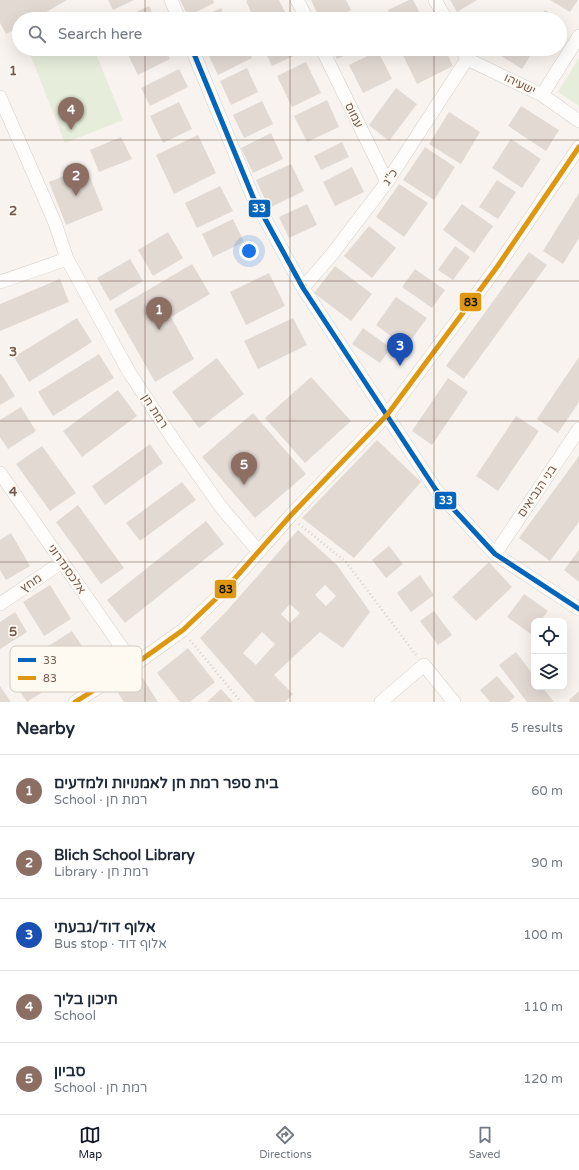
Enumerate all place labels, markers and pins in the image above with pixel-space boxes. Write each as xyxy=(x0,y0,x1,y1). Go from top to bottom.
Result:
pin: 4 xyxy=(58,97,84,130)
pin: 2 xyxy=(63,163,89,196)
pin: 1 xyxy=(146,297,172,330)
pin: 3 xyxy=(387,333,413,366)
pin: 5 xyxy=(231,452,257,485)

